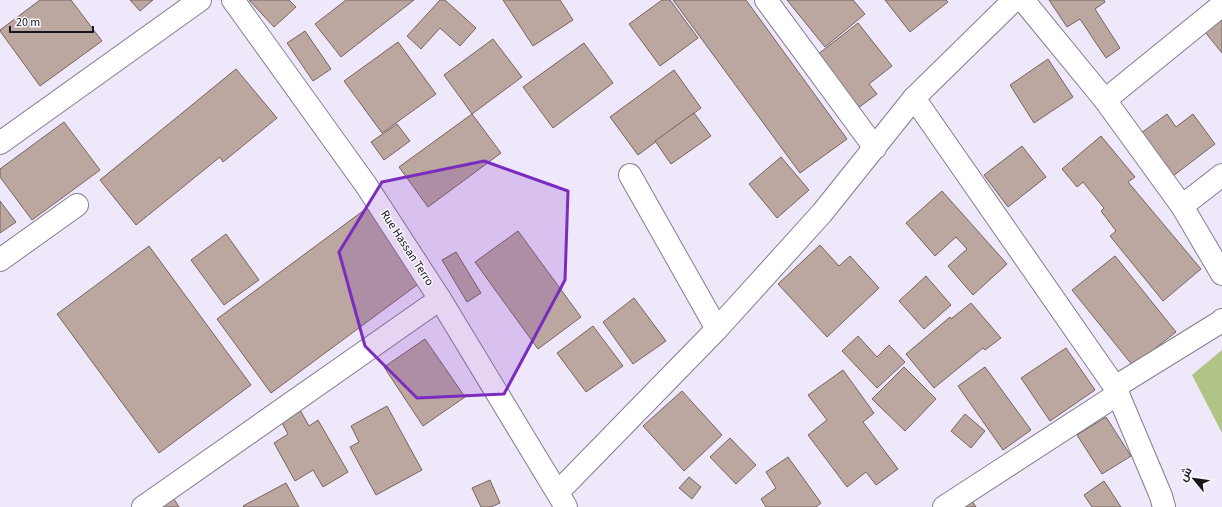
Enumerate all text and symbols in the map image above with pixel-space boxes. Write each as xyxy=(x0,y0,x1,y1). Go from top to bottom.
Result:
scale bar xyxy=(10,8,93,34)
text: 20 m xyxy=(16,14,40,31)
street label: Rue Hassan Terro xyxy=(376,207,438,289)
north arrow xyxy=(1174,459,1214,499)
text: ش xyxy=(1176,465,1196,484)

